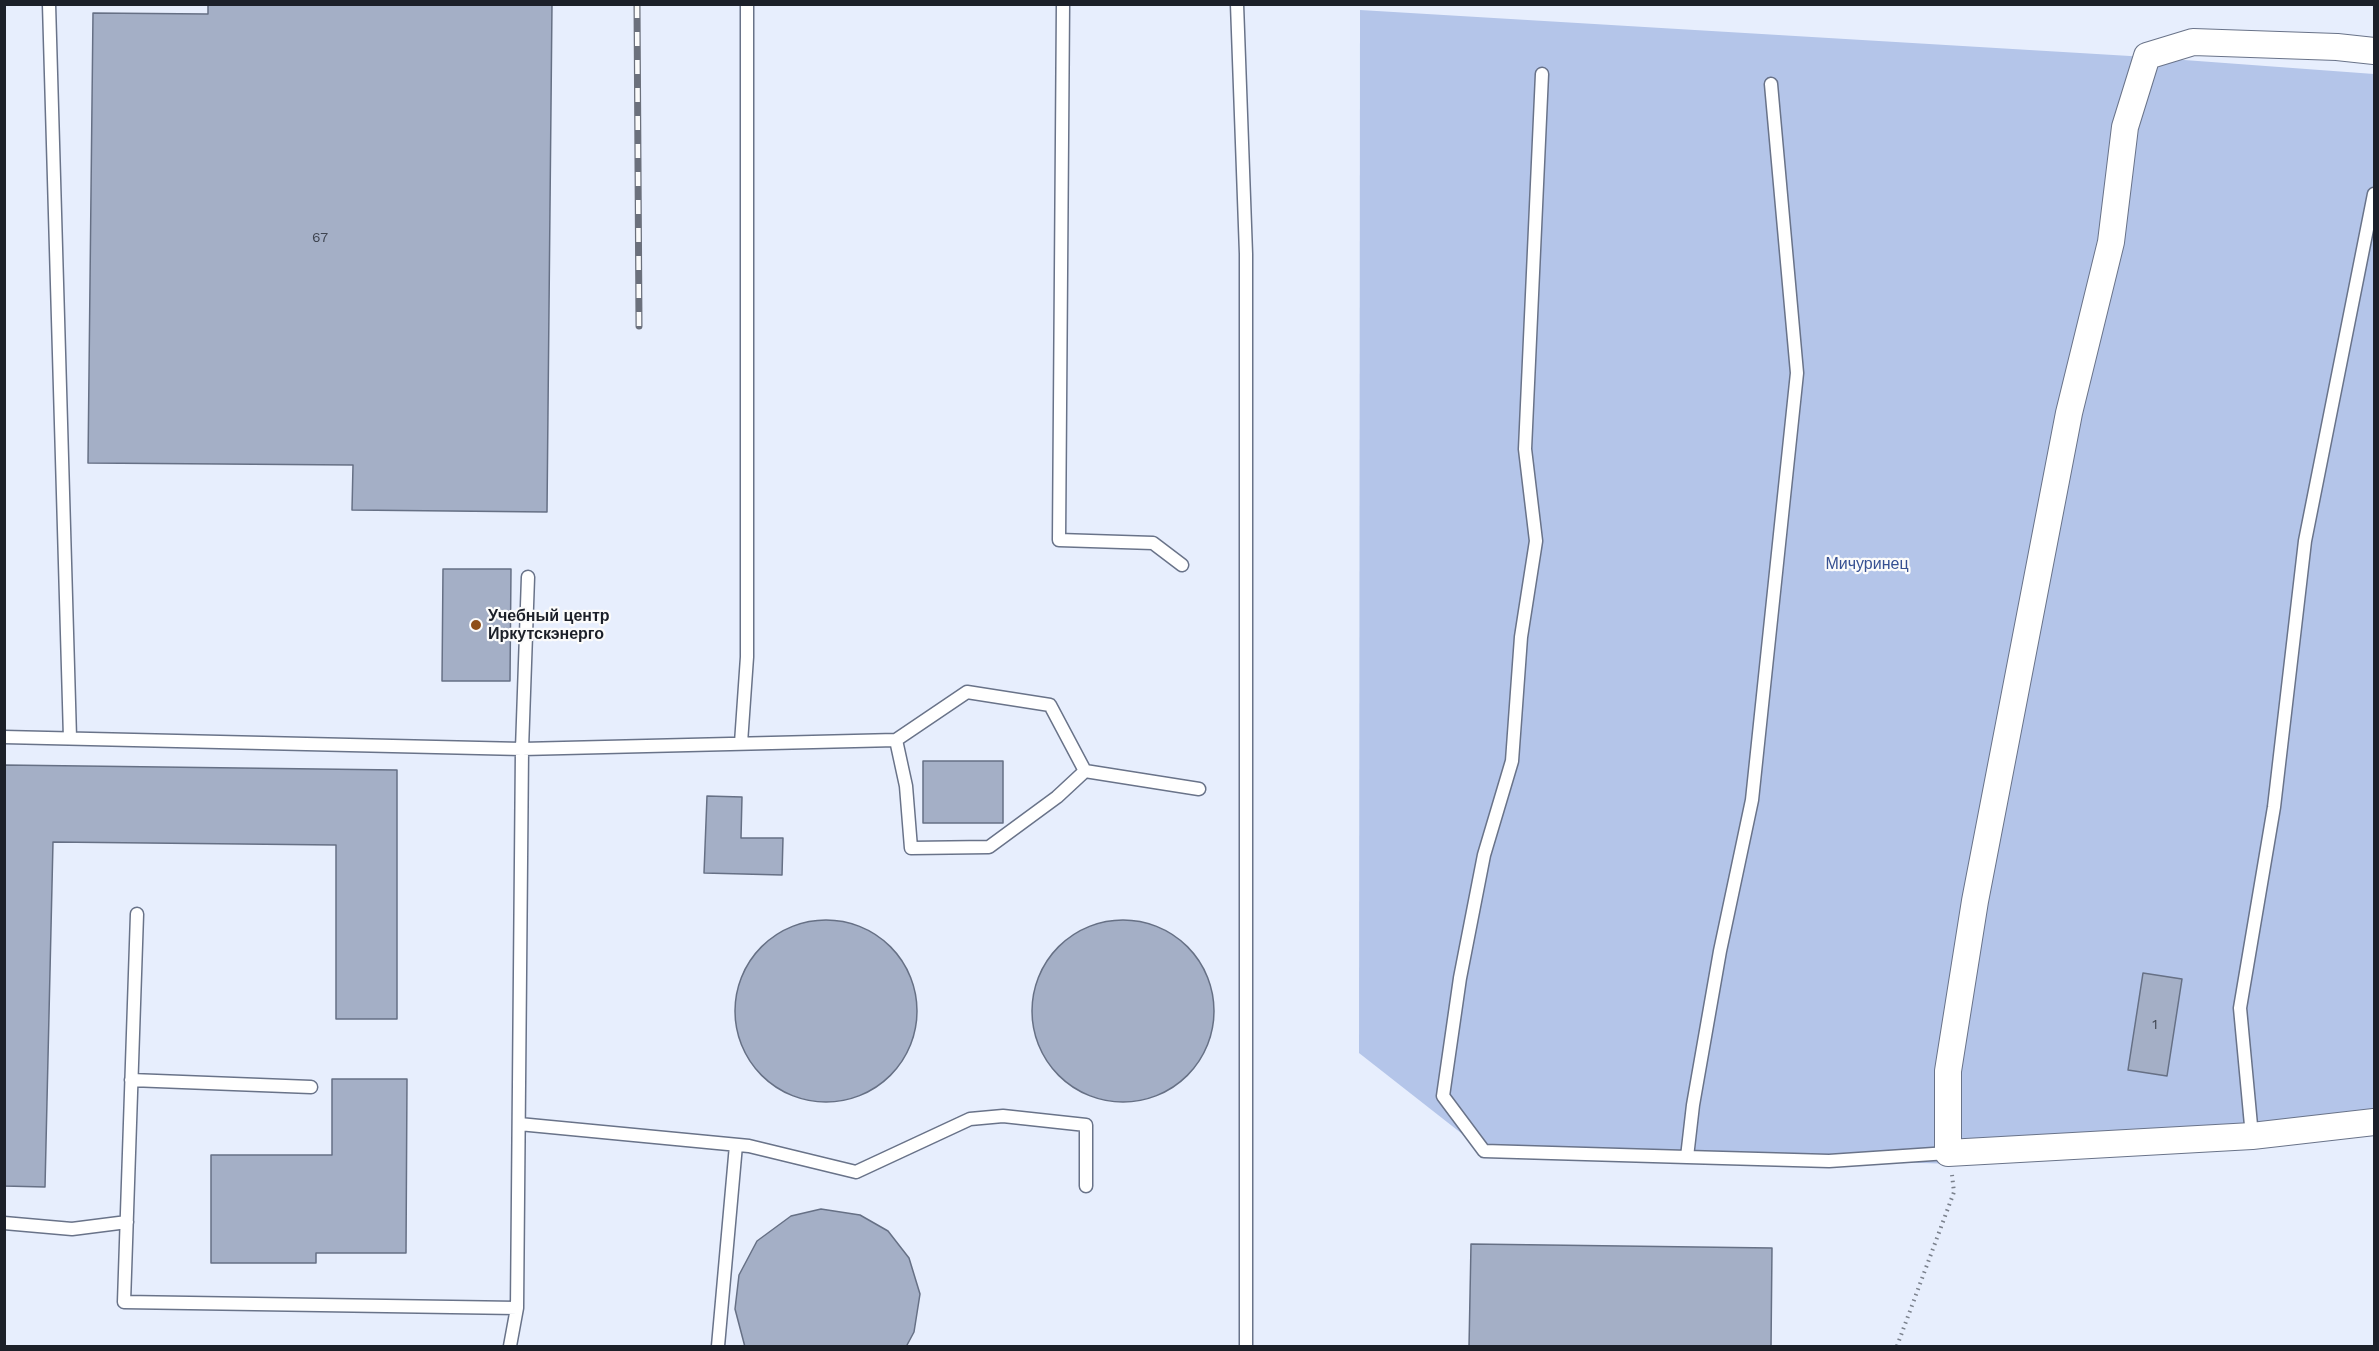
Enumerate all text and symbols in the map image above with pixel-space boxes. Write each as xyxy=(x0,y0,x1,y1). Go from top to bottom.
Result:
house number: 67 xyxy=(312,230,328,246)
park label: Мичуринец xyxy=(1825,554,1909,574)
place label: Учебный центр Иркутскэнерго xyxy=(488,606,610,644)
marker: Учебный центр Иркутскэнерго xyxy=(469,618,483,632)
house number: 1 xyxy=(2152,1017,2158,1033)

